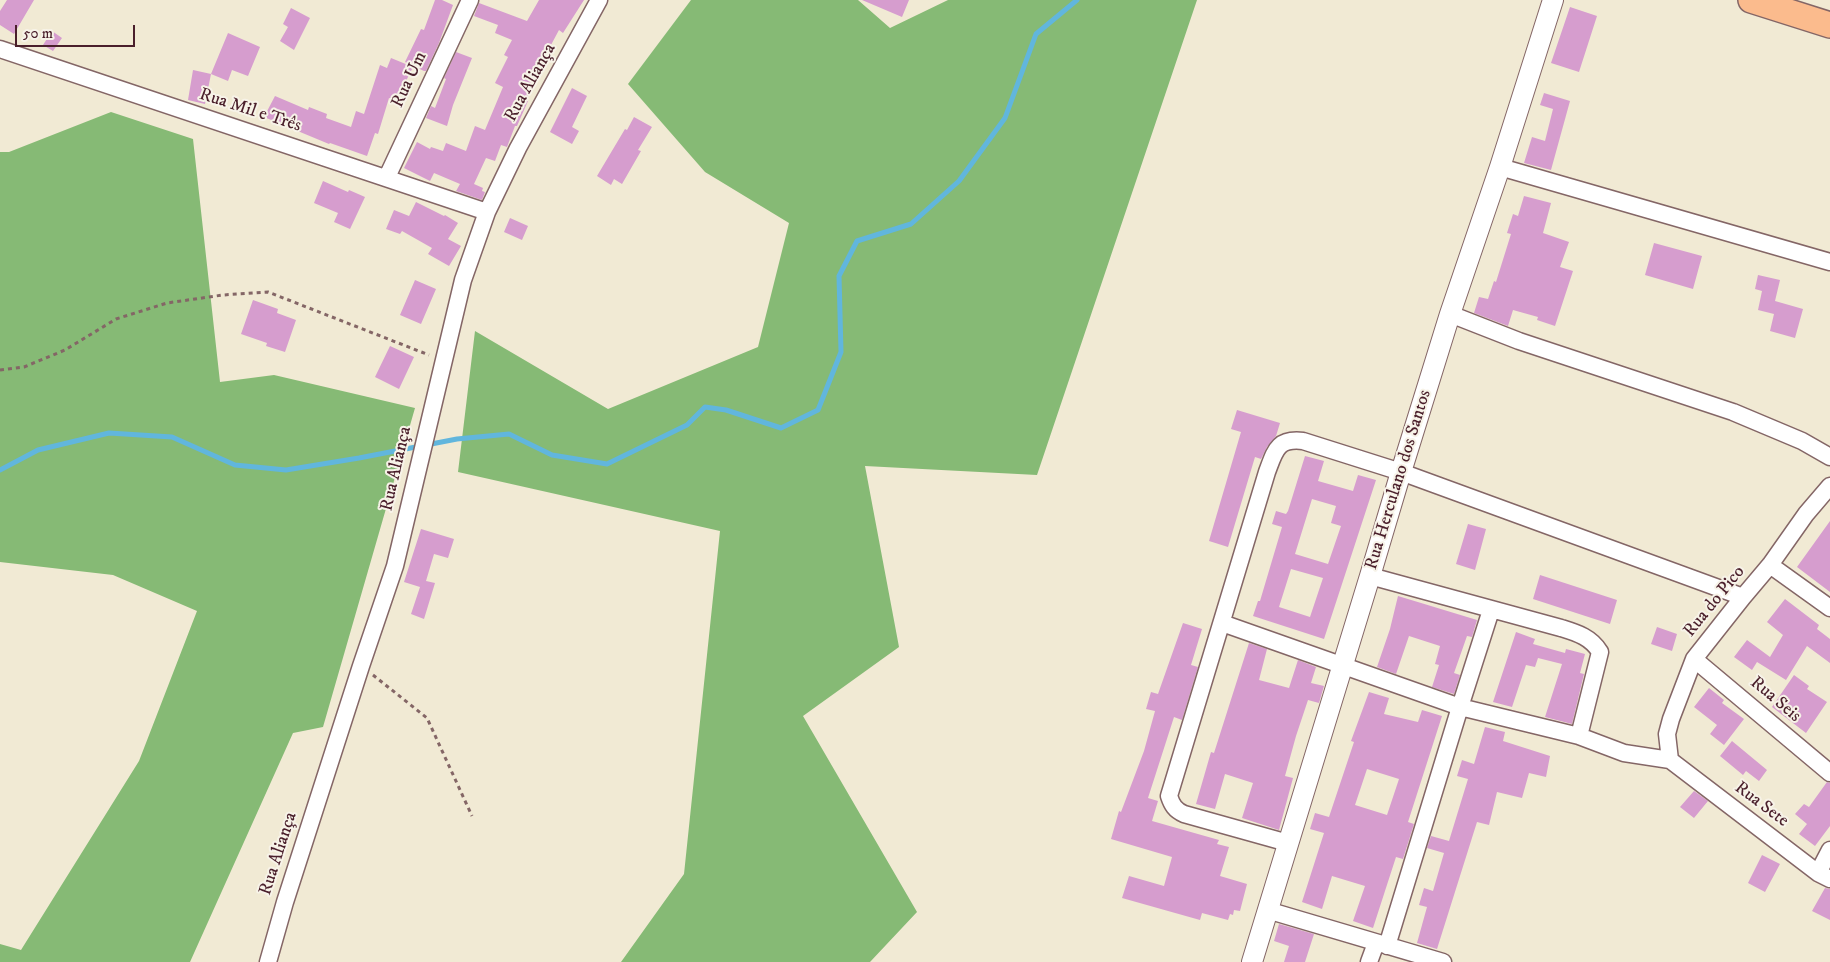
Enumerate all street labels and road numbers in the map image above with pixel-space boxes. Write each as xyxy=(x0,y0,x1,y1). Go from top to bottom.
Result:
street label: Rua Aliança xyxy=(501,40,561,126)
street label: Rua Um xyxy=(388,49,432,111)
street label: Rua Mil e Três xyxy=(196,84,304,138)
street label: Rua Herculano dos Santos xyxy=(1361,387,1437,573)
street label: Rua Aliança xyxy=(377,425,417,513)
street label: Rua do Pico xyxy=(1680,562,1750,642)
street label: Rua Seis xyxy=(1745,673,1805,727)
street label: Rua Sete xyxy=(1730,778,1792,832)
street label: Rua Aliança xyxy=(255,810,303,898)

